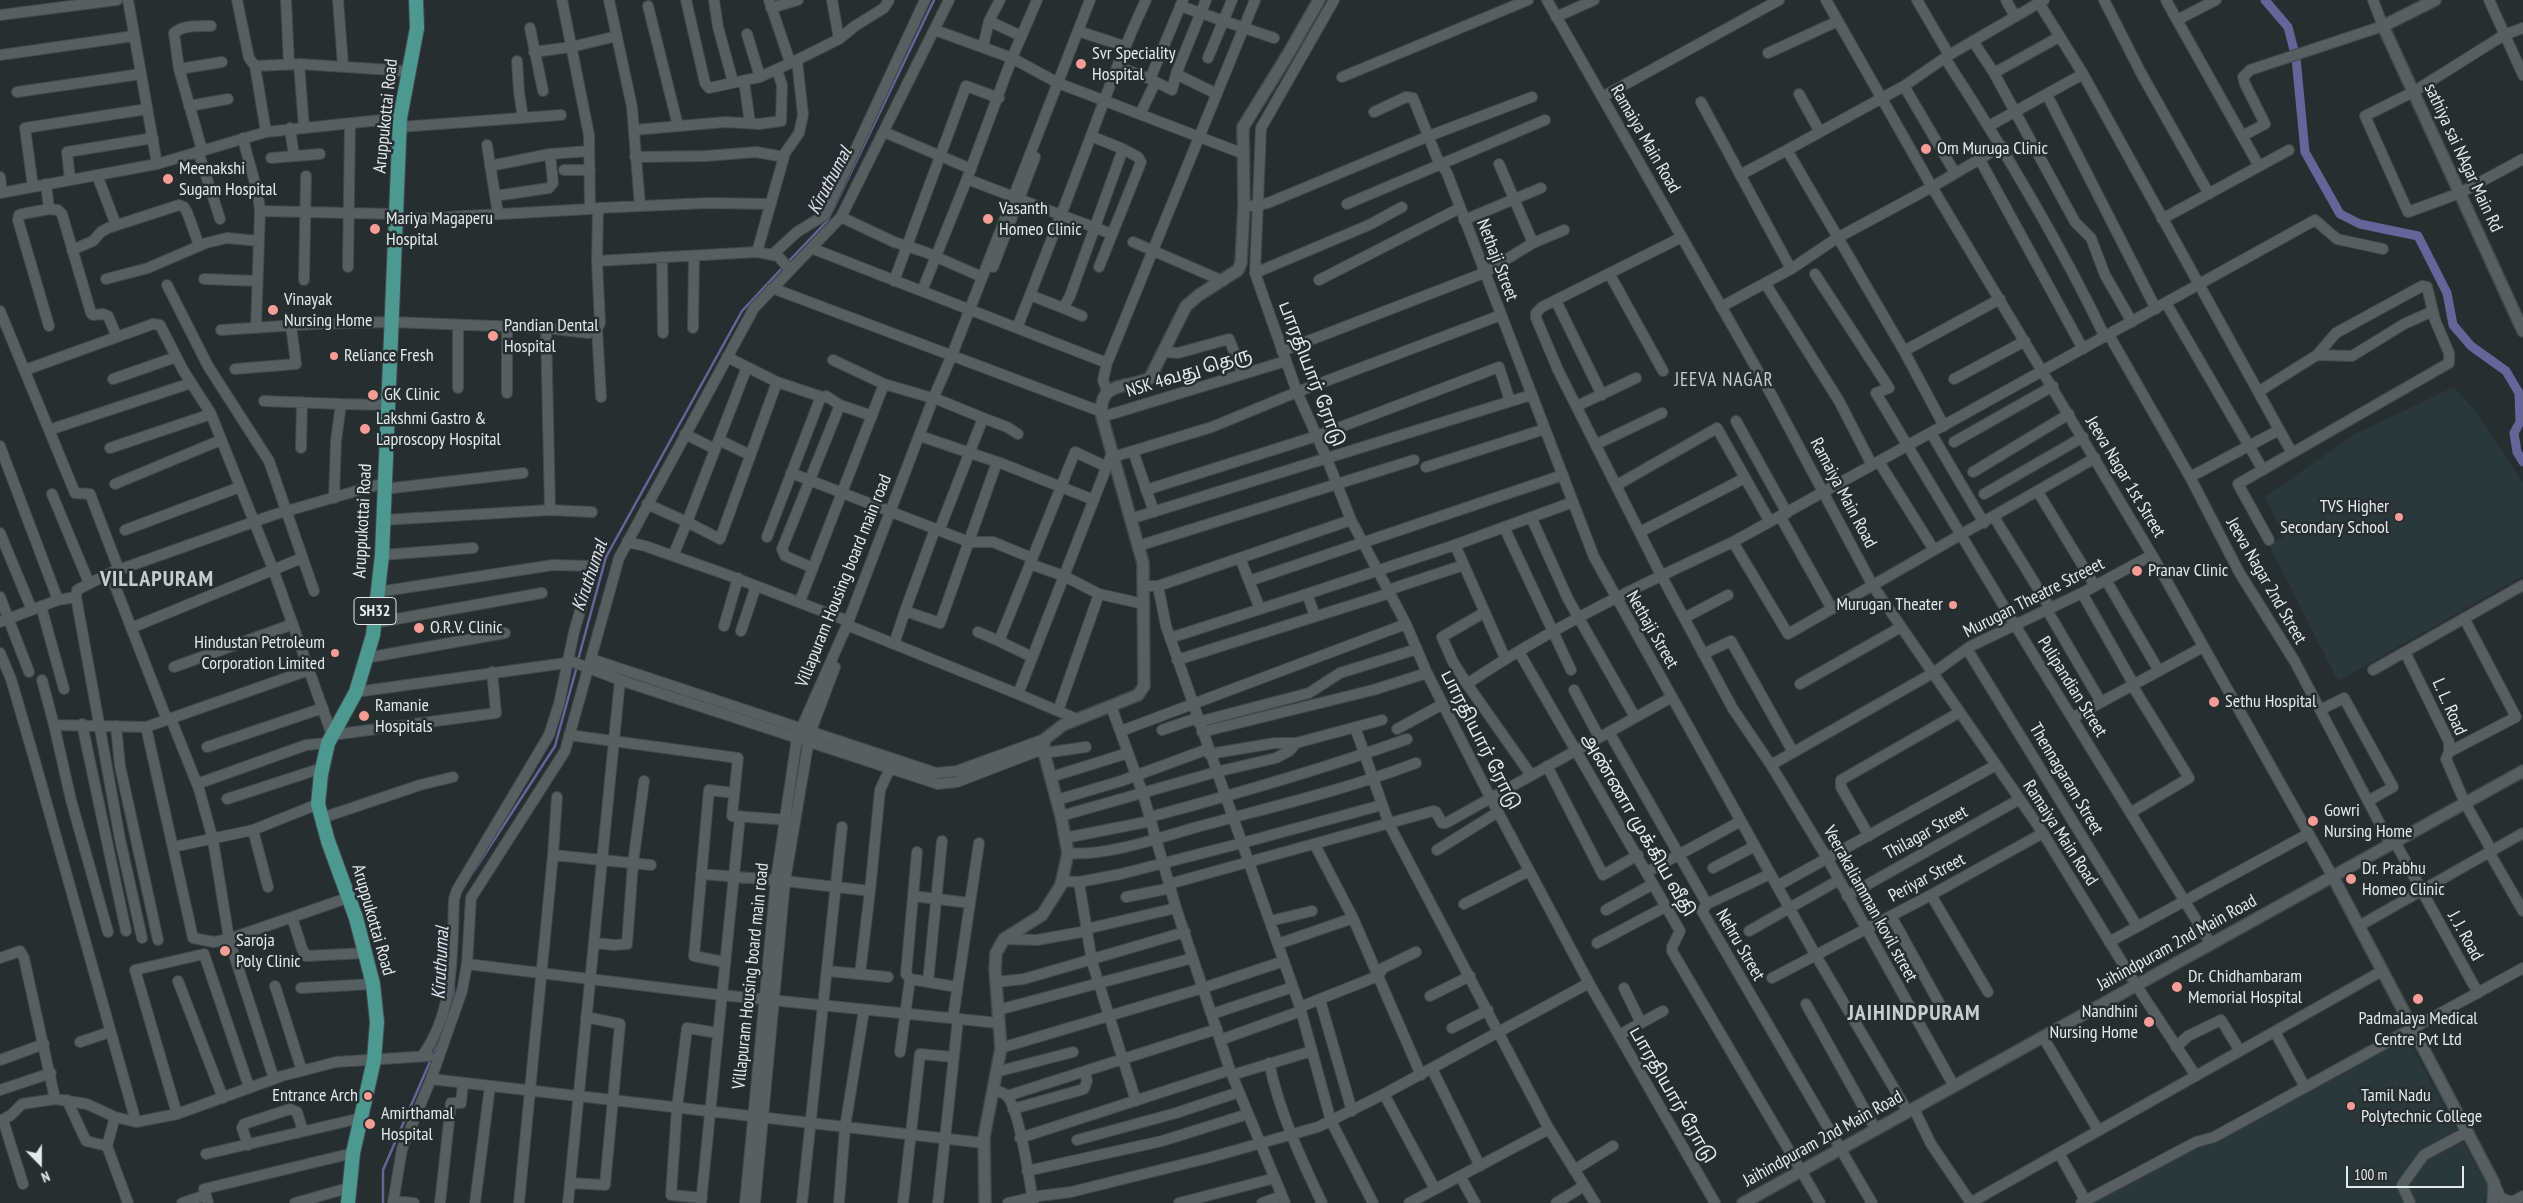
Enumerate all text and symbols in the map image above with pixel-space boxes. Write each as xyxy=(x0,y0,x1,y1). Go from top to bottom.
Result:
place label: Svr Speciality Hospital xyxy=(1092,43,1175,86)
marker: Svr Speciality Hospital xyxy=(1074,57,1088,71)
street label: Aruppukottai Road xyxy=(369,58,403,174)
street label: sathiya sai NAgar Main Rd xyxy=(2419,80,2507,236)
street label: Ramaiya Main Road xyxy=(1605,81,1685,197)
place label: Om Muruga Clinic xyxy=(1937,138,2048,160)
marker: Om Muruga Clinic xyxy=(1919,142,1933,156)
water label: Kiruthumal xyxy=(803,143,857,219)
place label: Meenakshi Sugam Hospital xyxy=(179,158,277,200)
marker: Meenakshi Sugam Hospital xyxy=(161,172,175,186)
place label: Vasanth Homeo Clinic xyxy=(999,198,1082,240)
place label: Mariya Magaperu Hospital xyxy=(386,208,493,250)
marker: Vasanth Homeo Clinic xyxy=(981,212,995,226)
street label: Nethaji Street xyxy=(1472,216,1522,304)
marker: Mariya Magaperu Hospital xyxy=(368,222,382,236)
place label: Vinayak Nursing Home xyxy=(284,289,372,332)
street label: பாரதியார் ரோடு xyxy=(1273,298,1349,450)
marker: Vinayak Nursing Home xyxy=(266,303,280,317)
place label: Pandian Dental Hospital xyxy=(504,315,598,358)
marker: Pandian Dental Hospital xyxy=(486,329,500,343)
street label: NSK 4வது தெரு xyxy=(1123,344,1255,402)
place label: Reliance Fresh xyxy=(344,345,434,367)
marker: Reliance Fresh xyxy=(328,350,340,362)
district label: JEEVA NAGAR xyxy=(1673,370,1775,392)
place label: GK Clinic xyxy=(384,384,440,406)
marker: GK Clinic xyxy=(366,388,380,402)
place label: Lakshmi Gastro & Laproscopy Hospital xyxy=(376,408,501,450)
street label: Jeeva Nagar 1st Street xyxy=(2080,412,2170,542)
marker: Lakshmi Gastro & Laproscopy Hospital xyxy=(358,422,372,436)
street label: Ramaiya Main Road xyxy=(1805,434,1881,552)
street label: Aruppukottai Road xyxy=(349,463,377,579)
street label: Villapuram Housing board main road xyxy=(791,472,897,690)
place label: TVS Higher Secondary School xyxy=(2280,496,2389,538)
marker: TVS Higher Secondary School xyxy=(2393,511,2405,523)
street label: Jeeva Nagar 2nd Street xyxy=(2221,514,2311,648)
water label: Kiruthumal xyxy=(567,538,613,614)
street label: Murugan Theatre Streeet xyxy=(1960,553,2108,643)
place label: Pranav Clinic xyxy=(2148,560,2228,582)
marker: Pranav Clinic xyxy=(2130,564,2144,578)
district label: VILLAPURAM xyxy=(99,567,215,593)
street label: Nethaji Street xyxy=(1621,587,1683,673)
place label: Murugan Theater xyxy=(1837,594,1943,616)
road number: SH32 xyxy=(354,598,396,624)
marker: Murugan Theater xyxy=(1947,599,1959,611)
place label: O.R.V. Clinic xyxy=(430,617,503,639)
marker: O.R.V. Clinic xyxy=(412,621,426,635)
place label: Hindustan Petroleum Corporation Limited xyxy=(194,632,325,674)
street label: Pulipandian Street xyxy=(2033,633,2111,741)
marker: Hindustan Petroleum Corporation Limited xyxy=(329,647,341,659)
street label: பாரதியார் ரோடு xyxy=(1435,666,1525,814)
street label: L. L. Road xyxy=(2427,675,2471,739)
place label: Sethu Hospital xyxy=(2225,691,2316,713)
place label: Ramanie Hospitals xyxy=(375,695,433,738)
marker: Sethu Hospital xyxy=(2207,695,2221,709)
marker: Ramanie Hospitals xyxy=(357,709,371,723)
street label: Thennagaram Street xyxy=(2024,719,2108,839)
street label: அண்ணா முக்கிய வீதி xyxy=(1576,729,1700,921)
street label: Ramaiya Main Road xyxy=(2018,776,2102,890)
place label: Gowri Nursing Home xyxy=(2324,800,2412,842)
street label: Thilagar Street xyxy=(1880,801,1972,865)
marker: Gowri Nursing Home xyxy=(2306,814,2320,828)
street label: Veerakaliamman kovil street xyxy=(1818,822,1922,986)
street label: Periyar Street xyxy=(1885,849,1969,907)
place label: Dr. Prabhu Homeo Clinic xyxy=(2362,858,2445,901)
street label: Aruppukottai Road xyxy=(347,862,399,978)
street label: Villapuram Housing board main road xyxy=(728,862,774,1090)
marker: Dr. Prabhu Homeo Clinic xyxy=(2344,872,2358,886)
street label: Jaihindpuram 2nd Main Road xyxy=(2094,890,2260,996)
street label: Nehru Street xyxy=(1711,905,1769,985)
street label: J. J. Road xyxy=(2443,907,2487,965)
water label: Kiruthumal xyxy=(428,926,454,1000)
place label: Saroja Poly Clinic xyxy=(236,930,301,972)
marker: Saroja Poly Clinic xyxy=(218,944,232,958)
place label: Dr. Chidhambaram Memorial Hospital xyxy=(2188,966,2302,1009)
marker: Dr. Chidhambaram Memorial Hospital xyxy=(2170,980,2184,994)
marker: Padmalaya Medical Centre Pvt Ltd xyxy=(2411,992,2425,1006)
district label: JAIHINDPURAM xyxy=(1846,1001,1982,1027)
place label: Nandhini Nursing Home xyxy=(2050,1001,2138,1044)
place label: Padmalaya Medical Centre Pvt Ltd xyxy=(2358,1008,2478,1050)
marker: Nandhini Nursing Home xyxy=(2142,1015,2156,1029)
street label: பாரதியார் ரோடு xyxy=(1624,1023,1720,1167)
place label: Entrance Arch xyxy=(272,1085,358,1107)
place label: Tamil Nadu Polytechnic College xyxy=(2361,1085,2482,1128)
street label: Jaihindpuram 2nd Main Road xyxy=(1740,1086,1906,1192)
marker: Entrance Arch xyxy=(362,1090,374,1102)
marker: Tamil Nadu Polytechnic College xyxy=(2345,1100,2357,1112)
place label: Amirthamal Hospital xyxy=(381,1103,454,1146)
marker: Amirthamal Hospital xyxy=(363,1117,377,1131)
north arrow xyxy=(15,1138,65,1188)
scale bar xyxy=(2348,1156,2466,1188)
text: 100 m xyxy=(2354,1165,2387,1184)
text: N xyxy=(39,1167,52,1187)

